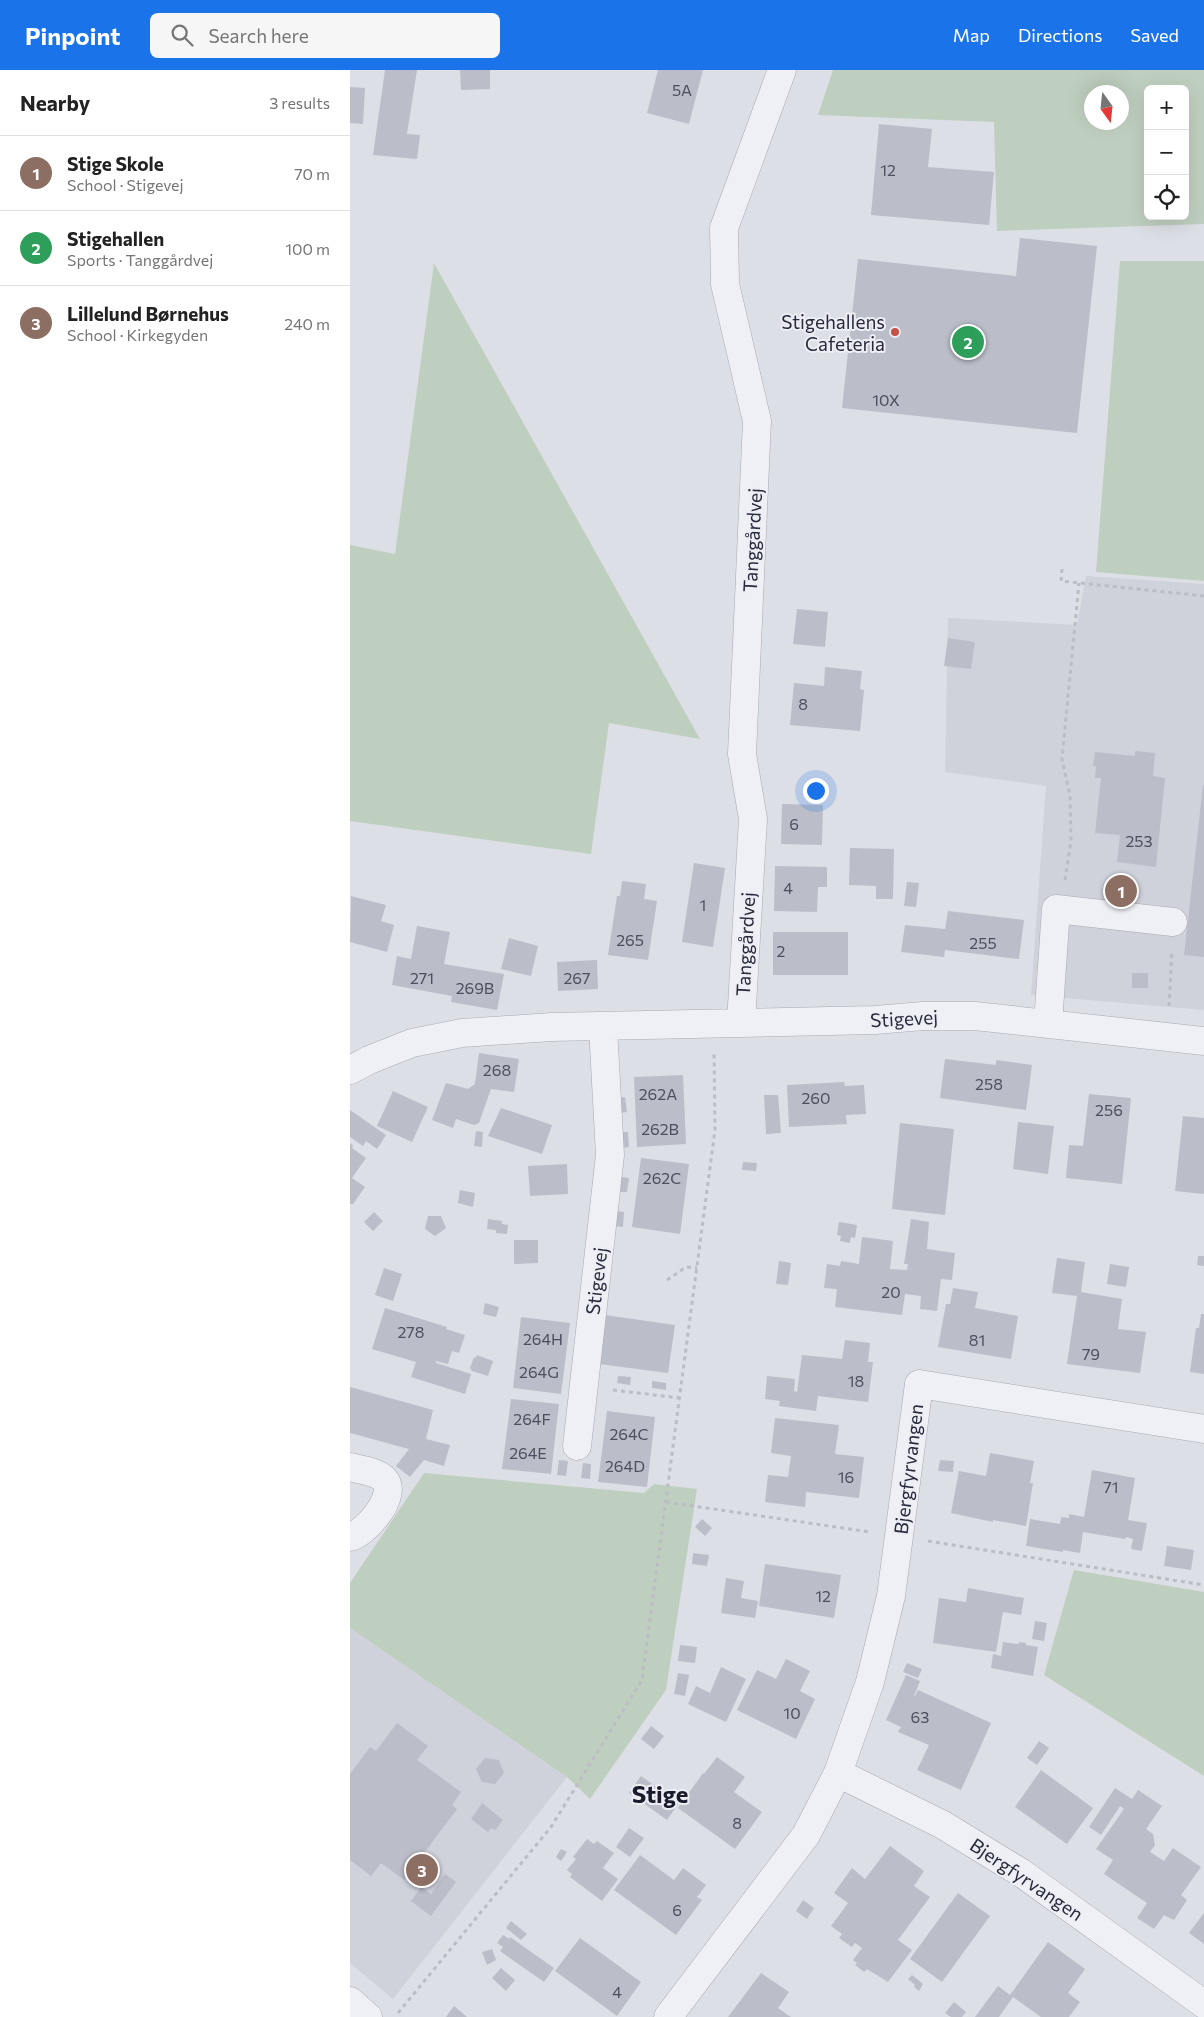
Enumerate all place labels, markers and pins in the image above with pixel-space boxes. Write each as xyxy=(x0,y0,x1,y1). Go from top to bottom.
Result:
place label: Stigehallens Cafeteria xyxy=(781,310,885,355)
pin: 2 xyxy=(952,323,984,361)
marker: Stigehallens Cafeteria xyxy=(889,326,901,338)
pin: 1 xyxy=(1105,872,1137,910)
pin: 3 xyxy=(406,1851,438,1889)

